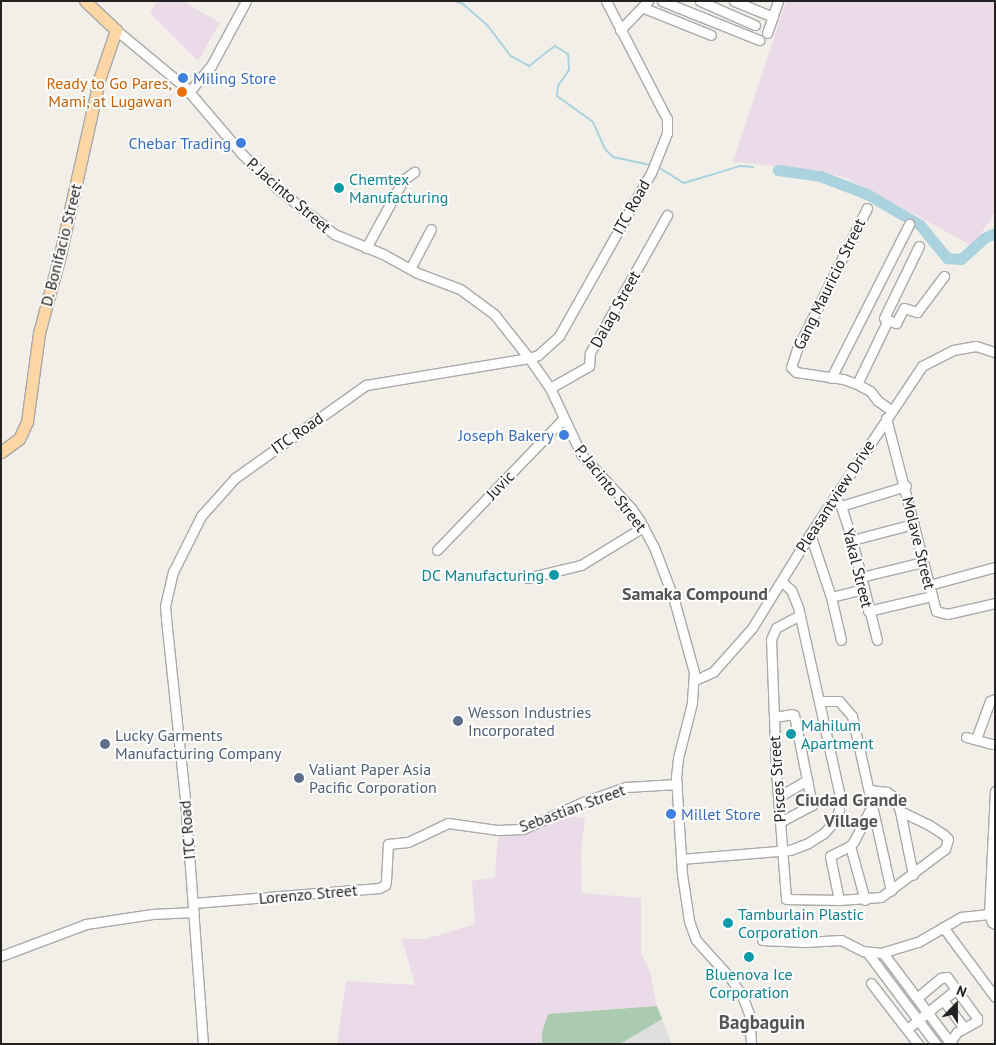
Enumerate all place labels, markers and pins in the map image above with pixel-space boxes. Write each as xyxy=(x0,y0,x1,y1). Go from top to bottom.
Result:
place label: Miling Store xyxy=(193,68,276,88)
marker: Miling Store xyxy=(177,72,189,84)
place label: Ready to Go Pares, Mami, at Lugawan xyxy=(46,73,172,111)
marker: Ready to Go Pares, Mami, at Lugawan xyxy=(176,86,188,98)
place label: Chebar Trading xyxy=(128,133,231,153)
marker: Chebar Trading xyxy=(235,137,247,149)
place label: Chemtex Manufacturing xyxy=(349,169,448,207)
marker: Chemtex Manufacturing xyxy=(333,182,345,194)
place label: Joseph Bakery xyxy=(458,425,554,445)
marker: Joseph Bakery xyxy=(558,429,570,441)
place label: DC Manufacturing xyxy=(421,565,544,585)
marker: DC Manufacturing xyxy=(548,569,560,581)
place label: Wesson Industries Incorporated xyxy=(468,702,591,740)
marker: Wesson Industries Incorporated xyxy=(452,715,464,727)
place label: Mahilum Apartment xyxy=(801,715,874,753)
place label: Lucky Garments Manufacturing Company xyxy=(115,725,282,763)
marker: Mahilum Apartment xyxy=(785,728,797,740)
marker: Lucky Garments Manufacturing Company xyxy=(99,738,111,750)
place label: Valiant Paper Asia Pacific Corporation xyxy=(309,759,437,797)
marker: Valiant Paper Asia Pacific Corporation xyxy=(293,772,305,784)
place label: Millet Store xyxy=(681,804,761,824)
marker: Millet Store xyxy=(665,808,677,820)
place label: Tamburlain Plastic Corporation xyxy=(738,904,864,942)
marker: Tamburlain Plastic Corporation xyxy=(722,917,734,929)
marker: Bluenova Ice Corporation xyxy=(743,951,755,963)
place label: Bluenova Ice Corporation xyxy=(705,964,793,1002)

